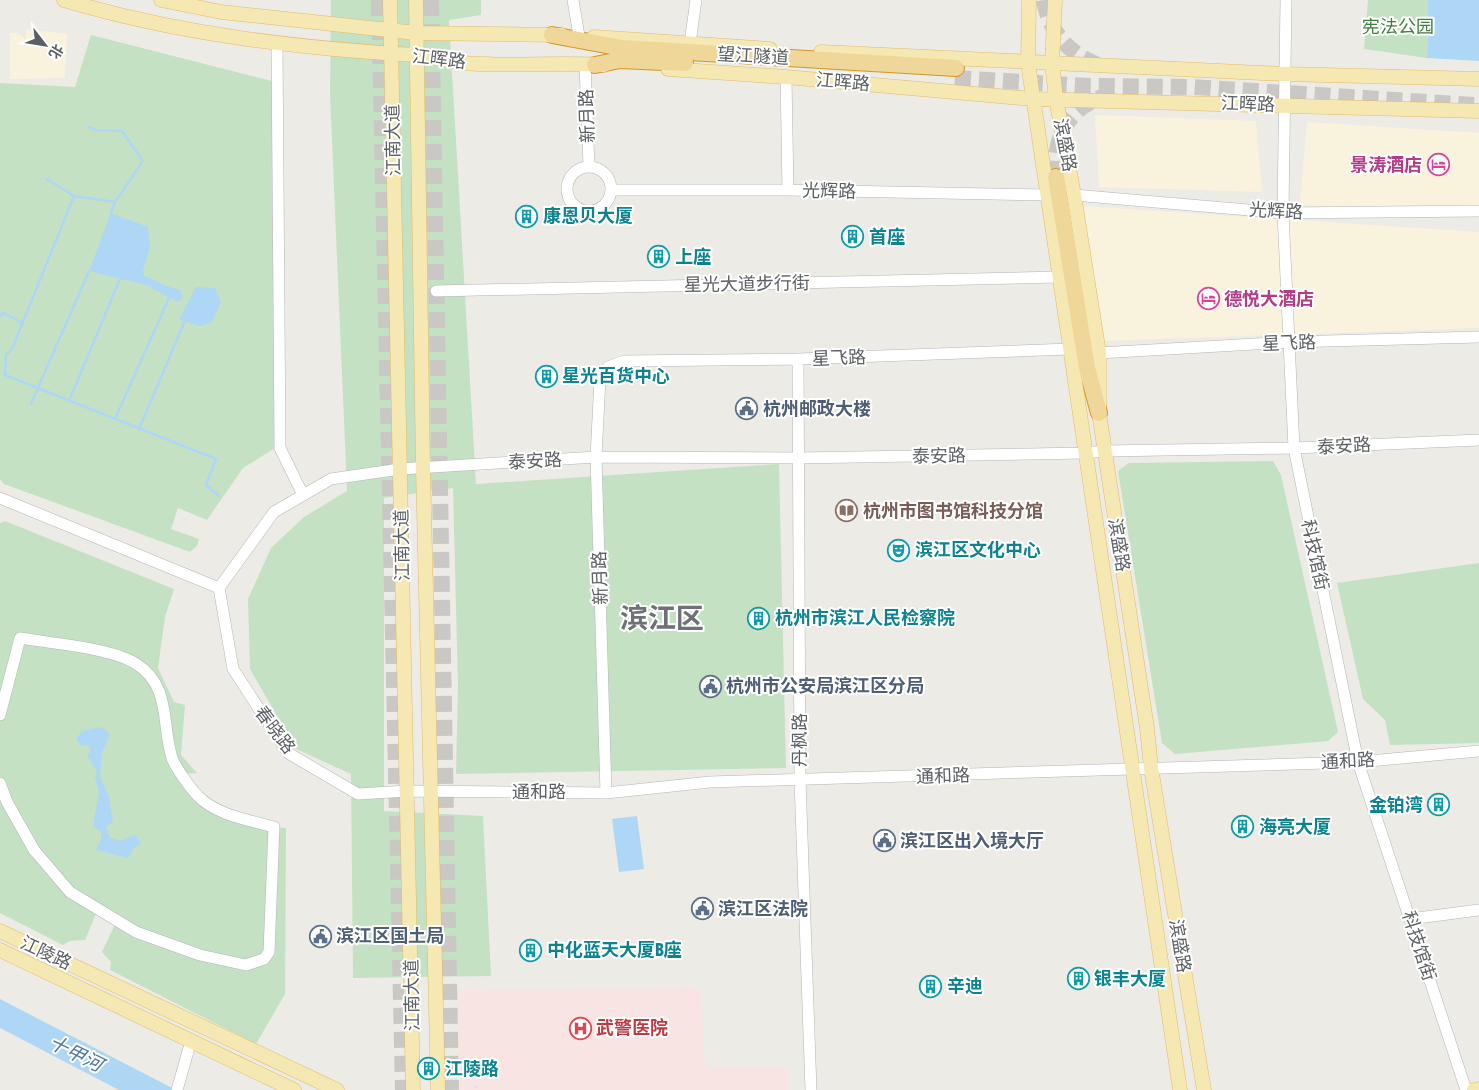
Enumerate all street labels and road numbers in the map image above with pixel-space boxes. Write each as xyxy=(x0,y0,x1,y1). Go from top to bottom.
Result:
street label: 望江隧道 xyxy=(717,43,790,68)
street label: 江晖路 xyxy=(411,45,467,72)
street label: 江晖路 xyxy=(815,69,871,94)
street label: 新月路 xyxy=(575,89,598,143)
street label: 江晖路 xyxy=(1221,92,1275,115)
street label: 江南大道 xyxy=(381,104,404,176)
street label: 滨盛路 xyxy=(1050,116,1081,173)
street label: 光辉路 xyxy=(802,180,856,201)
street label: 光辉路 xyxy=(1249,199,1304,222)
street label: 星光大道步行街 xyxy=(684,272,810,295)
street label: 星飞路 xyxy=(1262,331,1316,354)
street label: 星飞路 xyxy=(812,346,866,369)
street label: 泰安路 xyxy=(1316,434,1371,457)
street label: 泰安路 xyxy=(912,445,966,466)
street label: 泰安路 xyxy=(507,449,562,472)
street label: 江南大道 xyxy=(390,509,413,581)
street label: 滨盛路 xyxy=(1105,517,1134,573)
street label: 科技馆街 xyxy=(1298,517,1333,592)
street label: 新月路 xyxy=(588,551,611,605)
street label: 春晓路 xyxy=(251,702,300,758)
street label: 丹枫路 xyxy=(789,713,810,767)
street label: 通和路 xyxy=(1320,749,1375,772)
street label: 通和路 xyxy=(916,764,970,787)
street label: 通和路 xyxy=(512,781,566,802)
street label: 科技馆街 xyxy=(1398,908,1441,983)
street label: 滨盛路 xyxy=(1166,918,1195,974)
street label: 江陵路 xyxy=(17,932,75,973)
street label: 江南大道 xyxy=(400,959,423,1031)

